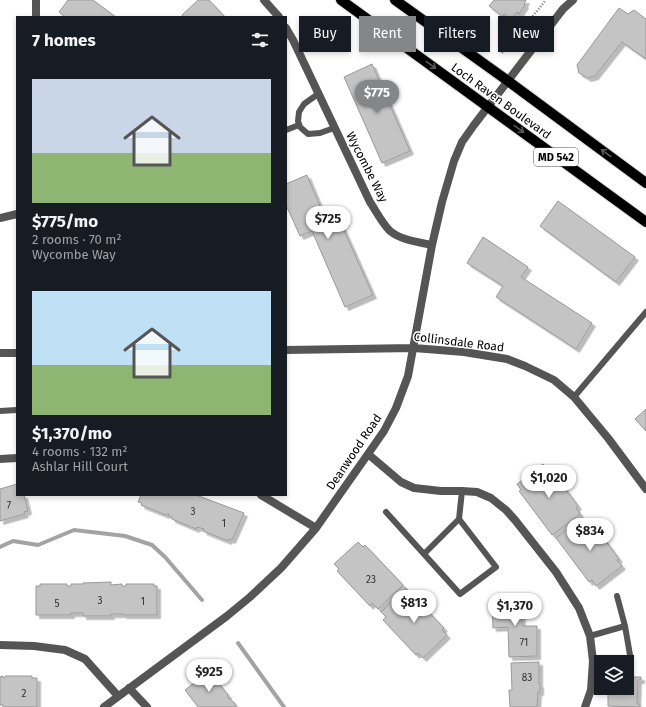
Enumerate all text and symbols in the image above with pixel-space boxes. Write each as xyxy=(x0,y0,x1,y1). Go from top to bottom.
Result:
chip: Buy xyxy=(299,16,351,52)
chip: Rent xyxy=(359,16,416,52)
chip: Filters xyxy=(424,16,490,52)
chip: New xyxy=(498,16,554,52)
icon: filters xyxy=(249,29,271,51)
text: 7 homes xyxy=(32,30,96,51)
street label: Loch Raven Boulevard xyxy=(448,60,554,142)
one-way arrow xyxy=(425,61,436,69)
pin: $775 xyxy=(353,80,401,114)
text: $775 xyxy=(364,85,390,100)
icon: home xyxy=(116,105,188,177)
one-way arrow xyxy=(513,125,524,134)
street label: Wycombe Way xyxy=(343,129,391,205)
road number: MD 542 xyxy=(534,148,578,166)
one-way arrow xyxy=(600,149,611,158)
pin: $725 xyxy=(304,206,352,240)
text: $775/mo xyxy=(32,211,98,232)
text: $725 xyxy=(315,211,341,226)
text: 2 rooms · 70 m² xyxy=(32,232,122,247)
text: Wycombe Way xyxy=(32,247,116,262)
icon: home xyxy=(116,317,188,389)
street label: Collinsdale Road xyxy=(413,330,505,354)
street label: Deanwood Road xyxy=(323,411,385,493)
text: $1,370/mo xyxy=(32,423,112,444)
text: 4 rooms · 132 m² xyxy=(32,444,128,459)
text: Ashlar Hill Court xyxy=(32,459,128,474)
pin: $1,020 xyxy=(516,465,582,499)
text: $1,020 xyxy=(530,470,568,485)
house number: 7 xyxy=(7,500,12,512)
house number: 3 xyxy=(191,506,196,518)
house number: 1 xyxy=(222,518,226,530)
pin: $834 xyxy=(566,518,614,552)
text: $834 xyxy=(576,523,604,538)
house number: 23 xyxy=(366,574,376,586)
pin: $813 xyxy=(390,590,438,624)
pin: $1,370 xyxy=(482,593,548,627)
house number: 3 xyxy=(98,595,103,607)
text: $813 xyxy=(400,595,428,610)
house number: 1 xyxy=(141,596,145,608)
house number: 5 xyxy=(54,598,60,610)
text: $1,370 xyxy=(497,598,533,613)
house number: 71 xyxy=(520,637,528,649)
map controls xyxy=(594,655,634,695)
button: layers xyxy=(594,655,634,695)
pin: $925 xyxy=(185,659,233,693)
text: $925 xyxy=(195,664,223,679)
house number: 83 xyxy=(522,672,532,684)
house number: 2 xyxy=(22,688,27,700)

